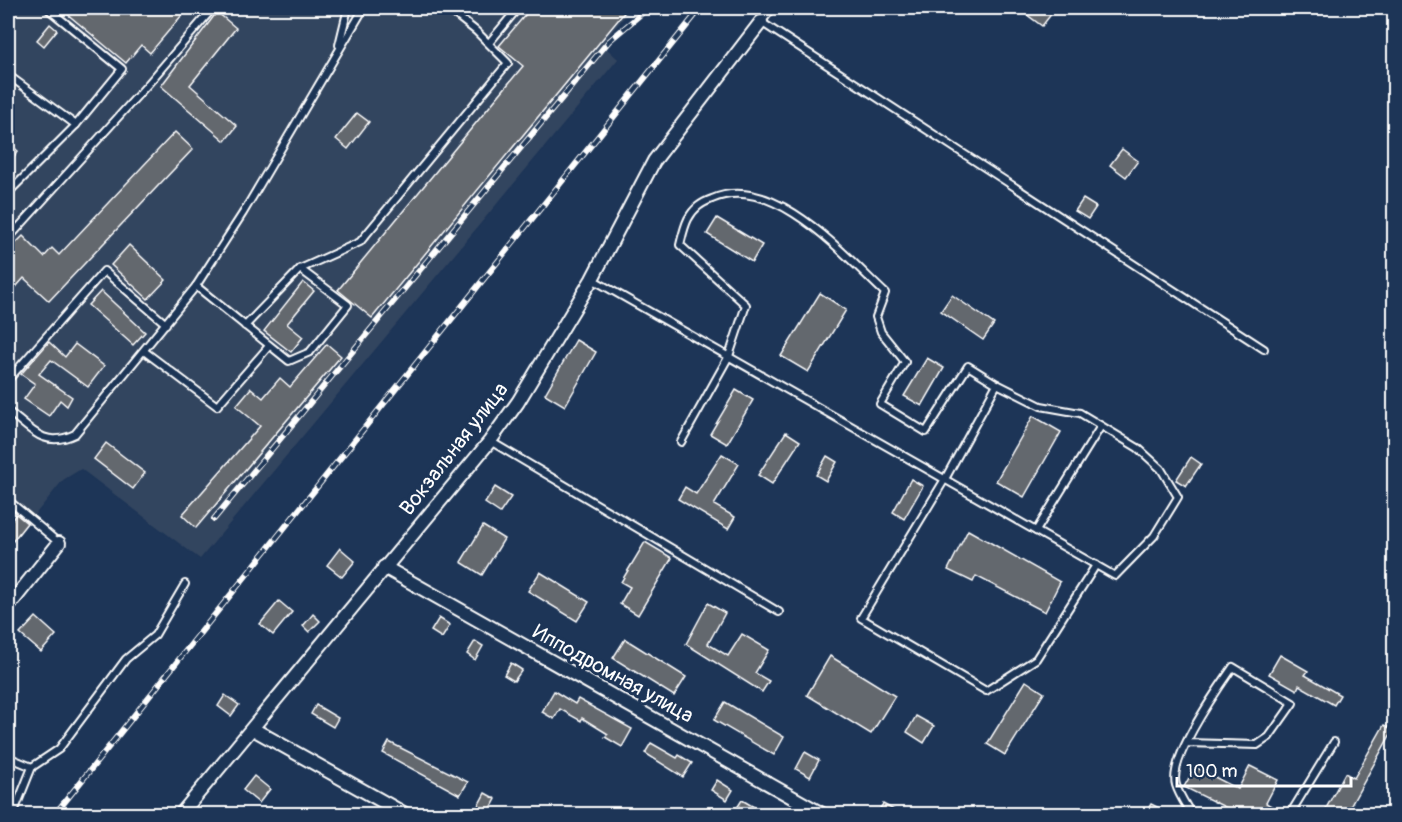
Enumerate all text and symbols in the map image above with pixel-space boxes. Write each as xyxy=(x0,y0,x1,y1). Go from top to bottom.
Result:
street label: Вокзальная улица xyxy=(394,377,514,521)
street label: Ипподромная улица xyxy=(528,619,698,729)
scale bar xyxy=(1177,750,1351,788)
text: 100 m xyxy=(1186,760,1238,783)

